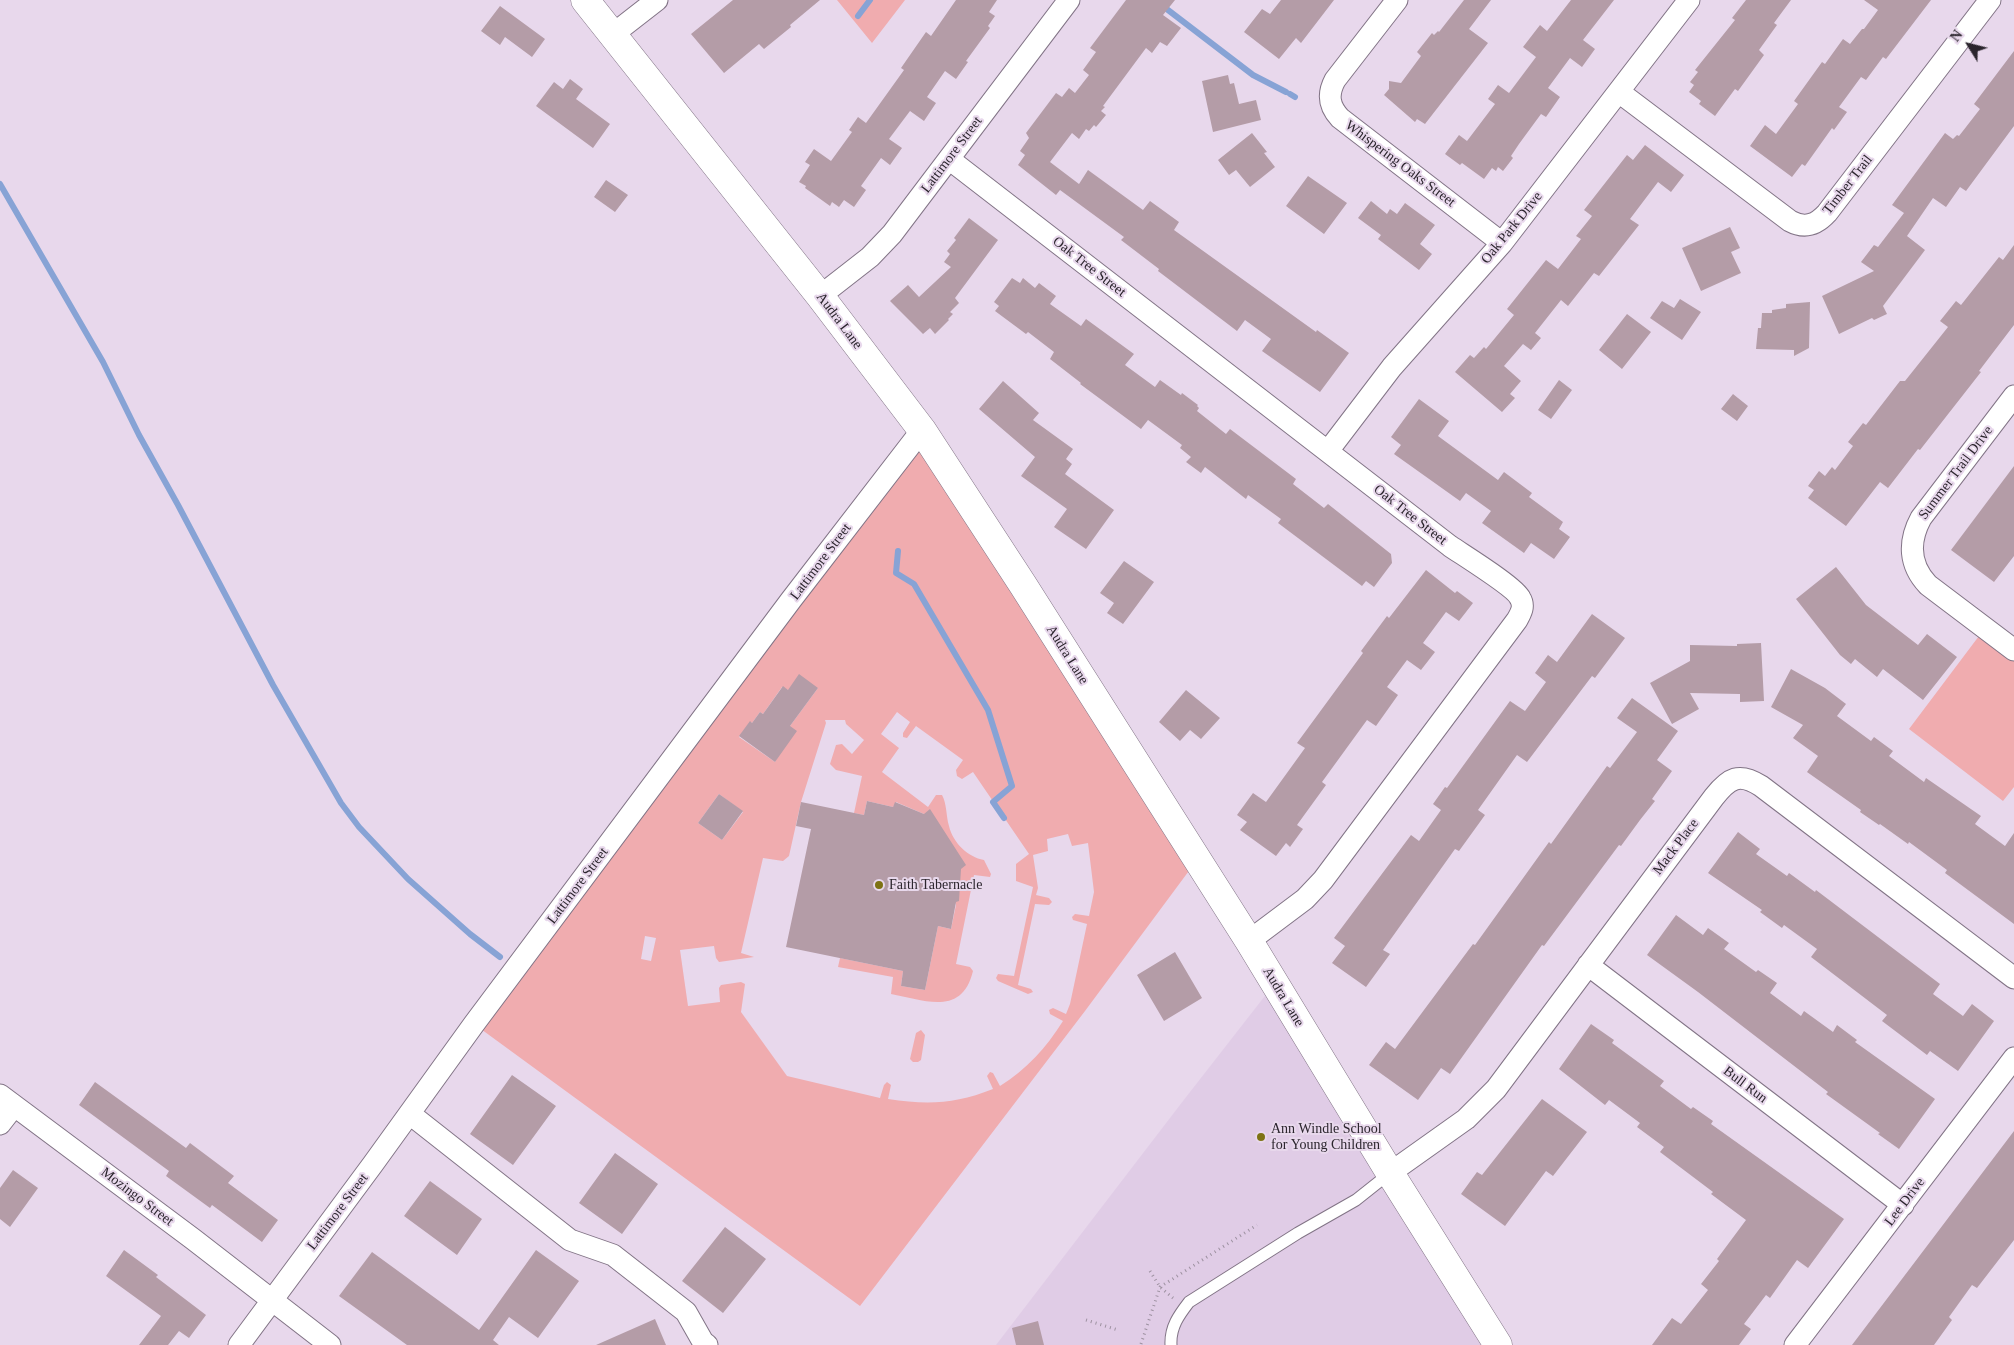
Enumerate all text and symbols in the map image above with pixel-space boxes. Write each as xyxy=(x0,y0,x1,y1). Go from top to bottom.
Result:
north arrow xyxy=(1944,20,1994,70)
text: N xyxy=(1947,27,1966,44)
street label: Lattimore Street xyxy=(918,113,986,197)
street label: Whispering Oaks Street xyxy=(1342,117,1458,211)
street label: Timber Trail xyxy=(1820,152,1876,218)
street label: Oak Park Drive xyxy=(1478,189,1546,267)
street label: Oak Tree Street xyxy=(1049,233,1129,301)
street label: Audra Lane xyxy=(812,289,866,353)
street label: Summer Trail Drive xyxy=(1915,423,1997,523)
street label: Oak Tree Street xyxy=(1370,481,1450,549)
street label: Lattimore Street xyxy=(787,520,855,604)
street label: Audra Lane xyxy=(1042,622,1092,688)
street label: Mack Place xyxy=(1650,816,1702,878)
street label: Lattimore Street xyxy=(544,844,612,928)
place label: Faith Tabernacle xyxy=(889,877,982,893)
marker: Faith Tabernacle xyxy=(873,879,885,891)
street label: Audra Lane xyxy=(1259,964,1307,1030)
street label: Bull Run xyxy=(1720,1063,1770,1107)
place label: Ann Windle School for Young Children xyxy=(1271,1121,1382,1154)
marker: Ann Windle School for Young Children xyxy=(1255,1131,1267,1143)
street label: Mozingo Street xyxy=(97,1164,177,1230)
street label: Lattimore Street xyxy=(304,1170,372,1254)
street label: Lee Drive xyxy=(1881,1174,1929,1230)

